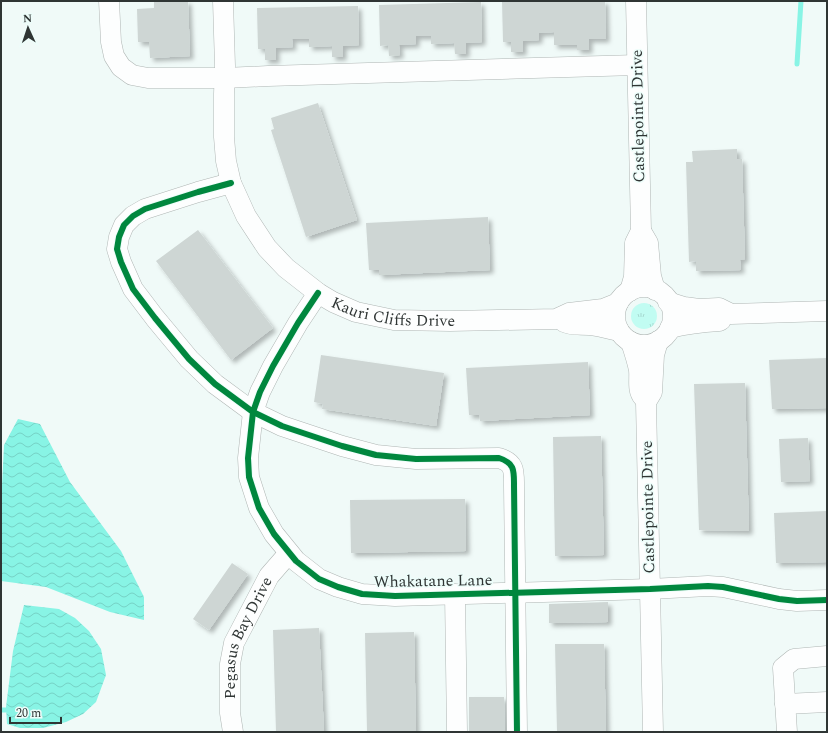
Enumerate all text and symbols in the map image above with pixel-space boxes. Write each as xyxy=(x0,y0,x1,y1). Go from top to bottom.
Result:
north arrow xyxy=(8,8,48,48)
text: N xyxy=(23,10,32,27)
street label: Castlepointe Drive xyxy=(625,49,651,183)
street label: Kauri Cliffs Drive xyxy=(327,291,455,333)
street label: Castlepointe Drive xyxy=(635,440,661,574)
street label: Whakatane Lane xyxy=(373,568,493,594)
street label: Pegasus Bay Drive xyxy=(218,572,279,699)
scale bar xyxy=(10,699,61,725)
text: 20 m xyxy=(16,704,41,723)

